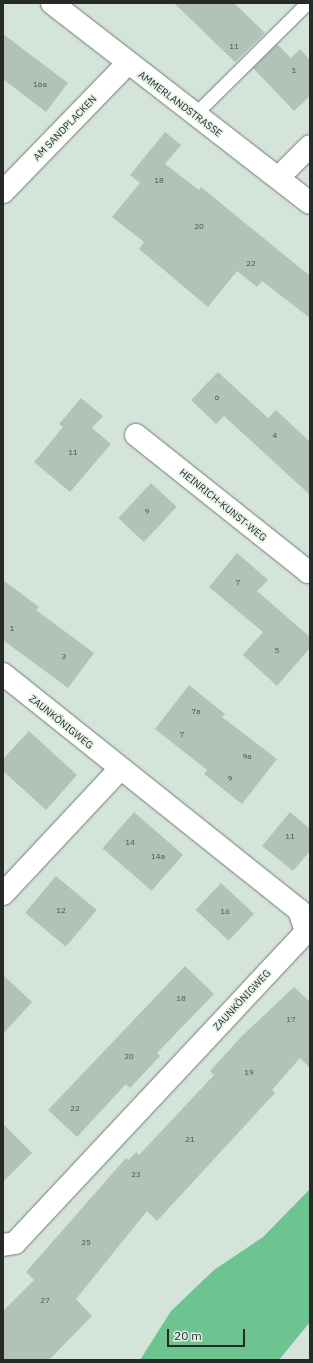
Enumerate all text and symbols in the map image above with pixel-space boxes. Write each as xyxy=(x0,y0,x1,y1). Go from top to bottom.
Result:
house number: 11 xyxy=(229,42,239,52)
house number: 1 xyxy=(292,66,296,76)
street label: AMMERLANDSTRASSE xyxy=(136,69,224,139)
house number: 16a xyxy=(33,80,47,90)
street label: AM SANDPLACKEN xyxy=(31,93,99,163)
house number: 18 xyxy=(154,176,164,186)
house number: 20 xyxy=(194,222,204,232)
house number: 22 xyxy=(246,259,256,269)
house number: 6 xyxy=(215,393,219,403)
house number: 4 xyxy=(273,431,277,441)
house number: 11 xyxy=(68,448,78,458)
street label: HEINRICH-KUNST-WEG xyxy=(177,466,269,544)
house number: 9 xyxy=(145,507,149,517)
house number: 7 xyxy=(236,578,240,588)
house number: 1 xyxy=(10,624,14,634)
house number: 5 xyxy=(275,646,279,656)
house number: 3 xyxy=(62,652,66,662)
street label: ZAUNKÖNIGWEG xyxy=(27,693,95,751)
house number: 7a xyxy=(191,707,201,717)
house number: 7 xyxy=(180,730,184,740)
house number: 9a xyxy=(242,752,252,762)
house number: 9 xyxy=(228,774,232,784)
house number: 11 xyxy=(285,832,295,842)
house number: 14 xyxy=(125,838,135,848)
house number: 14a xyxy=(151,852,165,862)
house number: 12 xyxy=(56,906,66,916)
house number: 16 xyxy=(220,907,230,917)
street label: ZAUNKÖNIGWEG xyxy=(211,967,273,1033)
house number: 18 xyxy=(176,994,186,1004)
house number: 17 xyxy=(286,1015,296,1025)
house number: 20 xyxy=(124,1052,134,1062)
house number: 19 xyxy=(244,1068,254,1078)
house number: 22 xyxy=(70,1104,80,1114)
house number: 21 xyxy=(185,1135,195,1145)
house number: 23 xyxy=(131,1170,141,1180)
house number: 25 xyxy=(81,1238,91,1248)
house number: 27 xyxy=(40,1296,50,1306)
scale bar xyxy=(169,1321,247,1347)
text: 20 m xyxy=(174,1328,202,1343)

